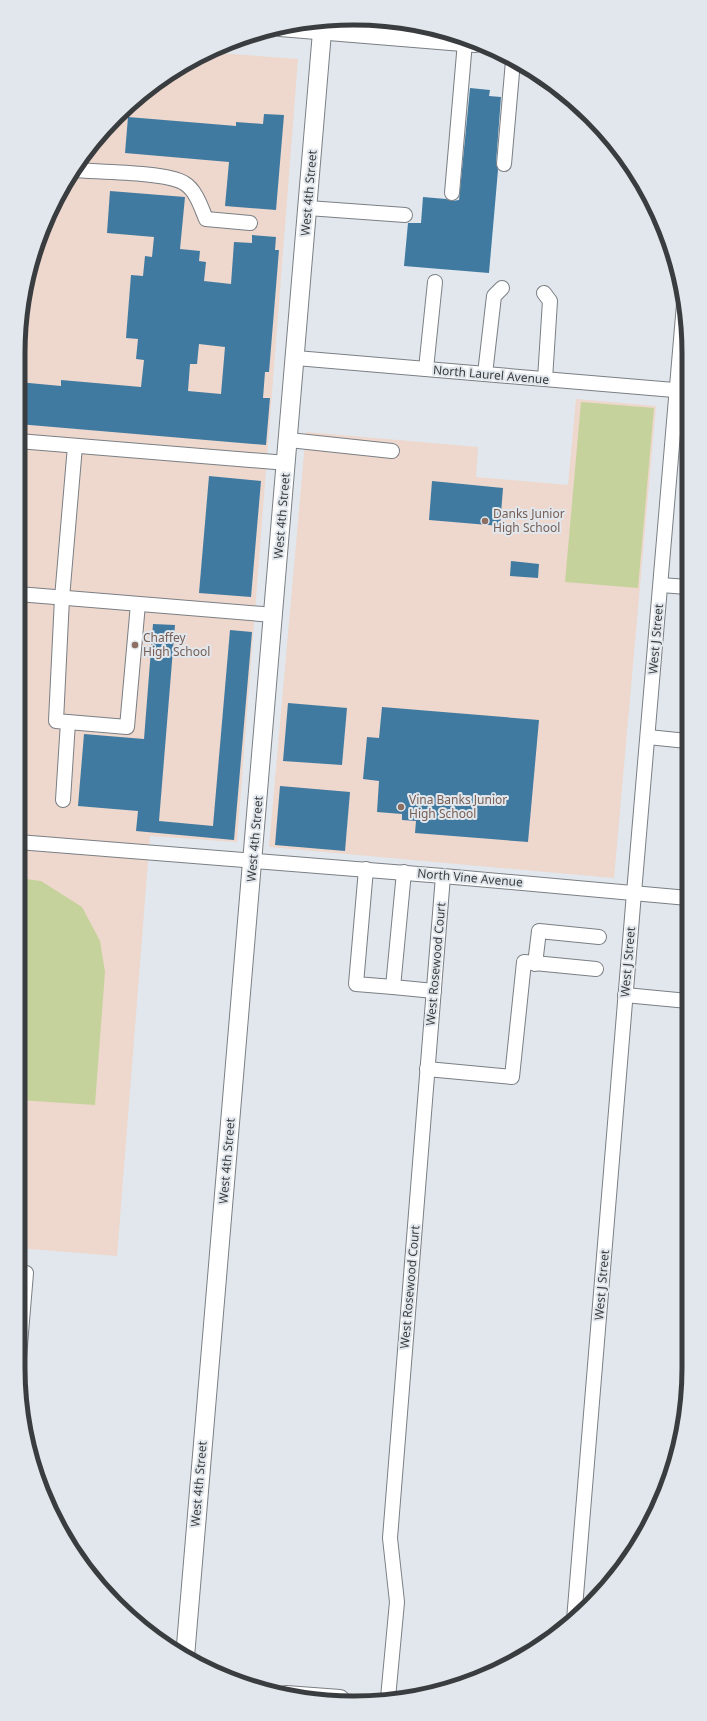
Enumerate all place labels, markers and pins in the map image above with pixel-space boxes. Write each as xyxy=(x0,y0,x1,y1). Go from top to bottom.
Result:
place label: Danks Junior High School xyxy=(493,505,565,536)
marker: Danks Junior High School xyxy=(480,516,490,526)
place label: Chaffey High School xyxy=(143,629,210,660)
marker: Chaffey High School xyxy=(130,640,140,650)
place label: Vina Banks Junior High School xyxy=(409,791,507,822)
marker: Vina Banks Junior High School xyxy=(396,802,406,812)

